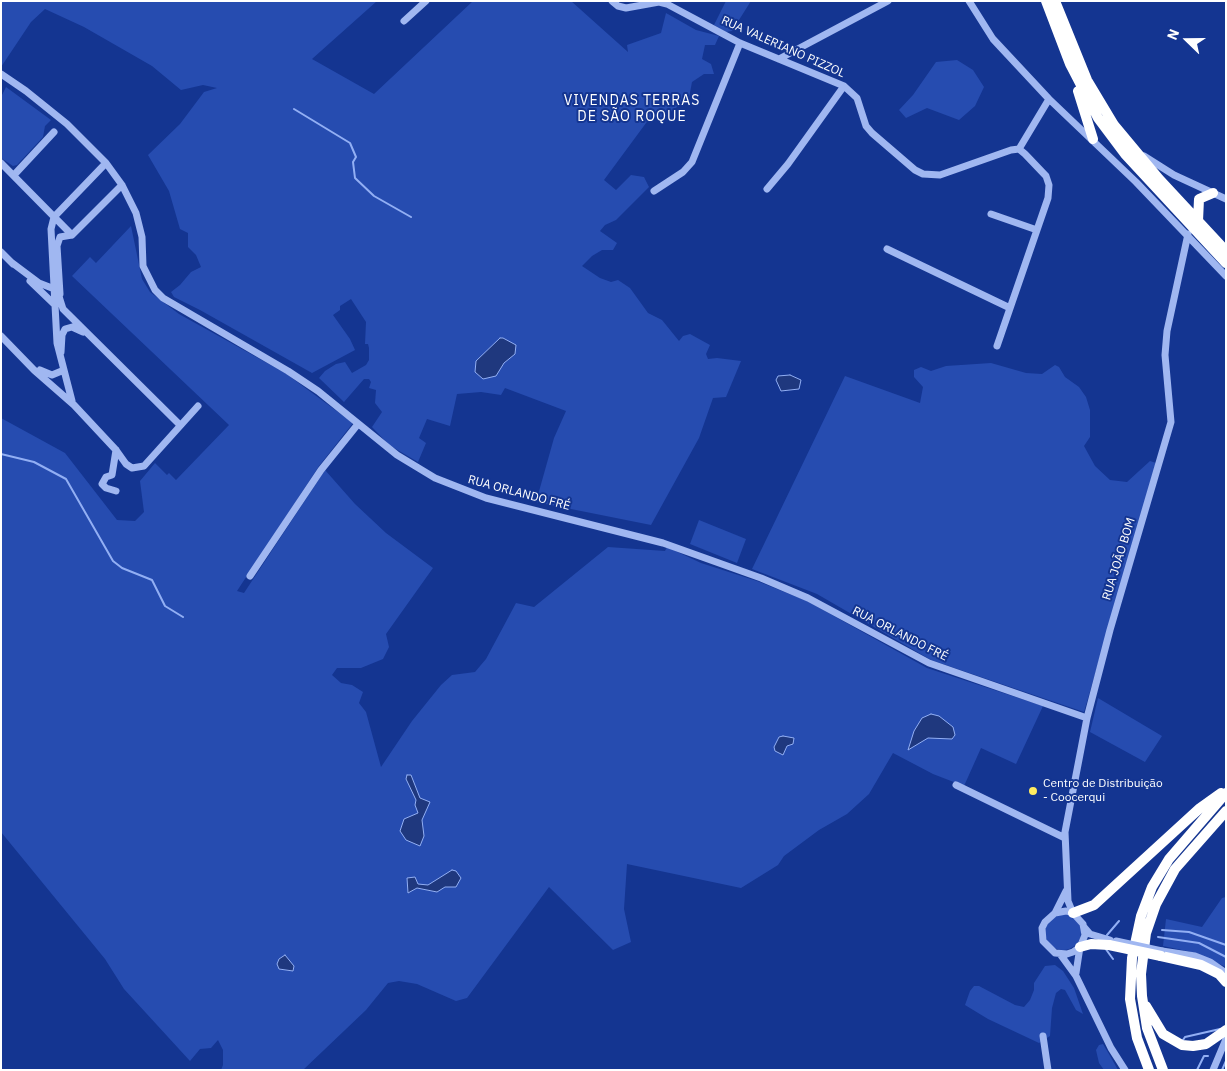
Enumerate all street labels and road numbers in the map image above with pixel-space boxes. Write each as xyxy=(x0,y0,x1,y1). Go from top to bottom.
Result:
street label: RUA VALERIANO PIZZOL xyxy=(719,13,847,81)
street label: RUA ORLANDO FRÉ xyxy=(466,472,572,514)
street label: RUA JOÃO BOM xyxy=(1100,516,1138,602)
street label: RUA ORLANDO FRÉ xyxy=(850,604,950,664)

